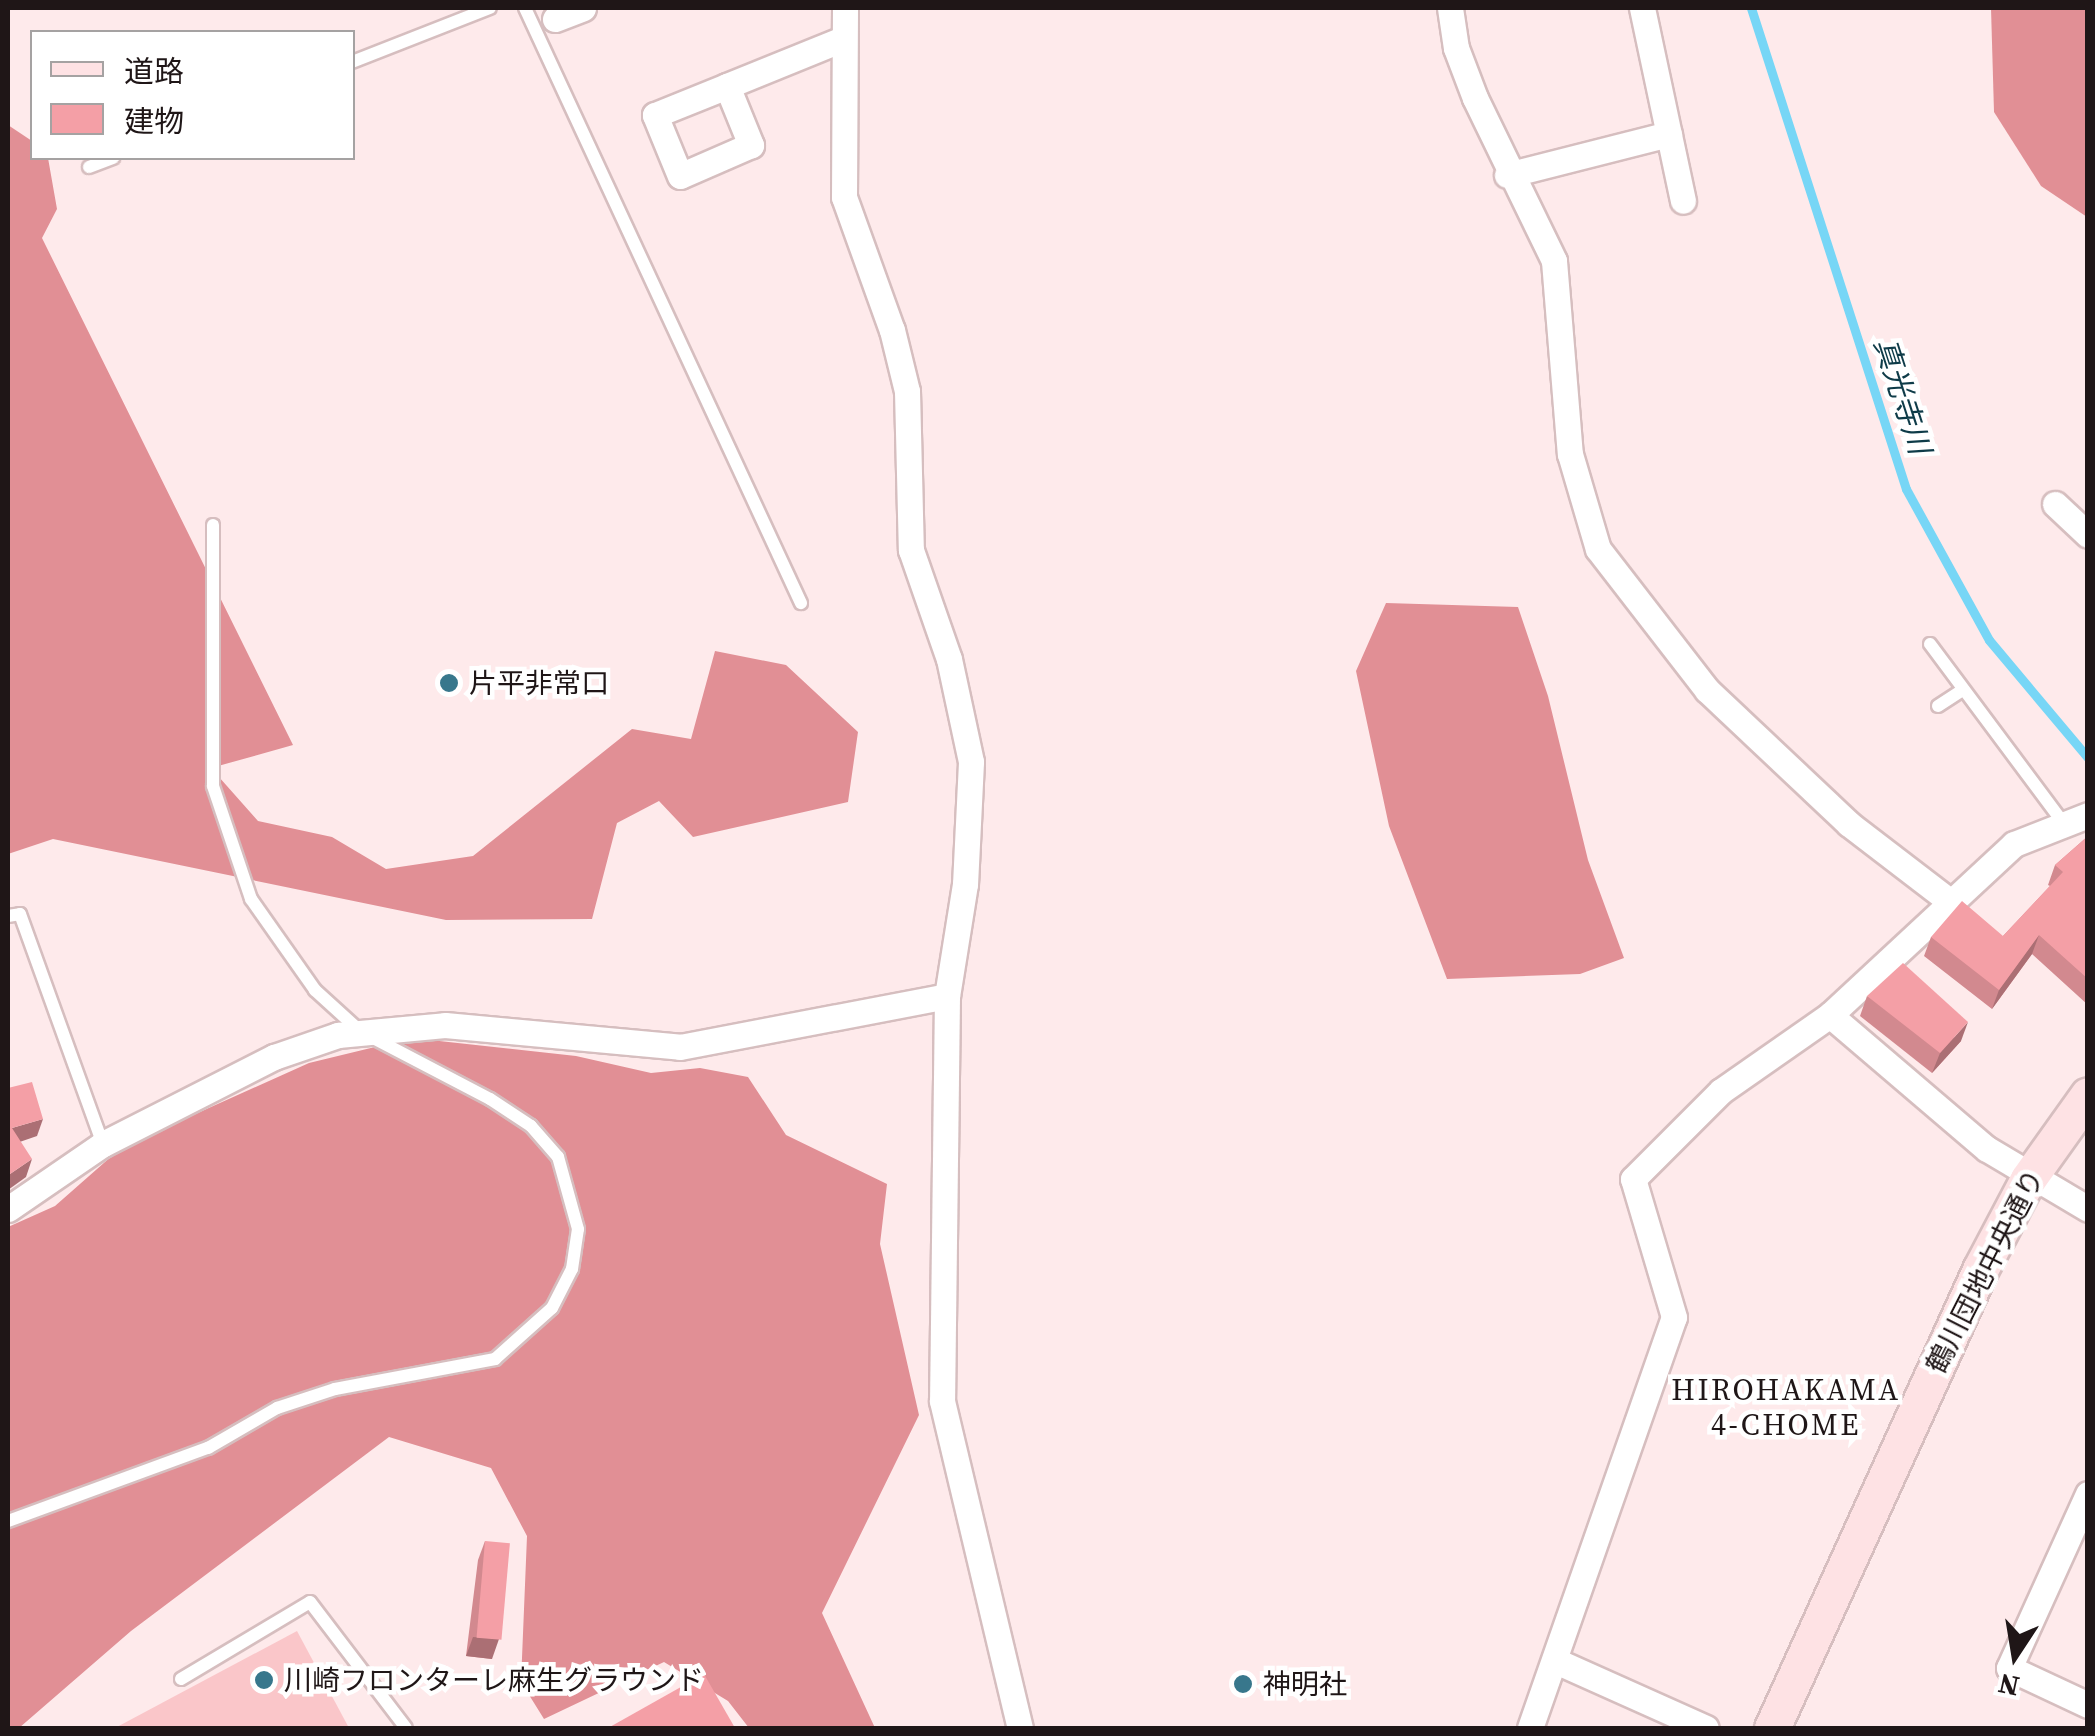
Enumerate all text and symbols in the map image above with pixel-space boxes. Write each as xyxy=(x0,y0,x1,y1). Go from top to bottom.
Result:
legend xyxy=(30,30,355,160)
text: 道路 xyxy=(124,51,184,92)
text: 建物 xyxy=(124,101,184,142)
water label: 真光寺川 xyxy=(1866,333,1938,459)
place label: 片平非常口 xyxy=(469,666,609,700)
marker: 片平非常口 xyxy=(438,672,460,694)
street label: 鶴川団地中央通り xyxy=(1919,1164,2051,1378)
district label: HIROHAKAMA 4-CHOME xyxy=(1671,1372,1901,1442)
north arrow xyxy=(1965,1606,2065,1706)
place label: 川崎フロンターレ麻生グラウンド xyxy=(284,1663,704,1697)
text: N xyxy=(1995,1665,2023,1706)
place label: 神明社 xyxy=(1263,1667,1347,1701)
marker: 川崎フロンターレ麻生グラウンド xyxy=(253,1669,275,1691)
marker: 神明社 xyxy=(1232,1673,1254,1695)

